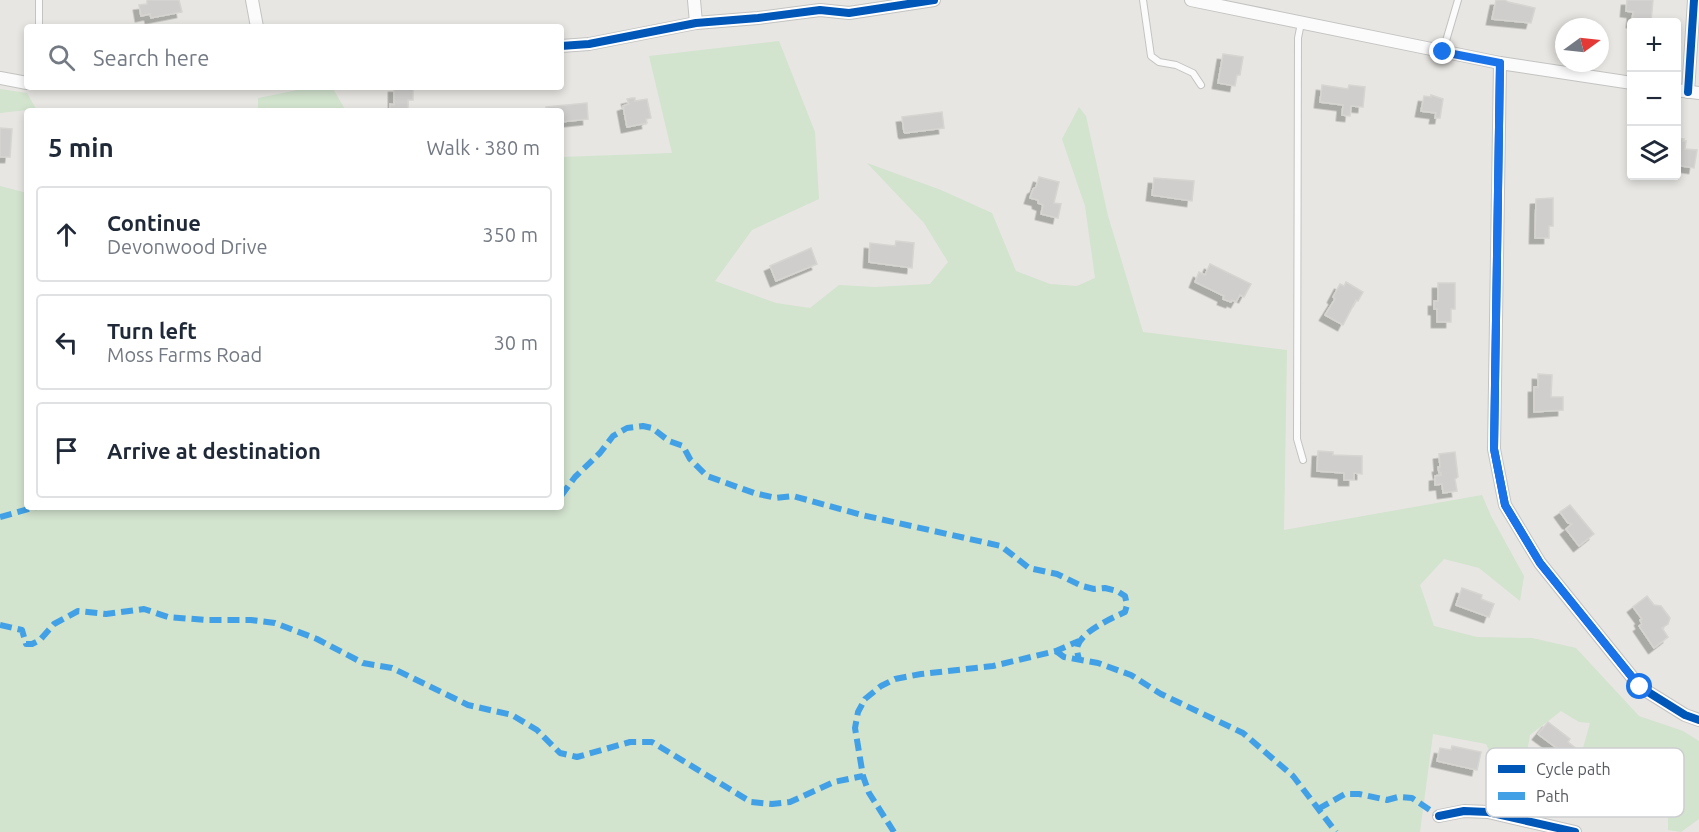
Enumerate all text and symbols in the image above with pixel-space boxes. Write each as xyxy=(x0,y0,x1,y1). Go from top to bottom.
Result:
north arrow xyxy=(1555,18,1609,72)
map controls xyxy=(1627,18,1681,180)
button: + xyxy=(1627,18,1681,72)
search box xyxy=(24,24,564,90)
route end xyxy=(1429,38,1455,64)
icon: search xyxy=(45,41,78,74)
text: Search here xyxy=(93,45,209,70)
button: − xyxy=(1627,72,1681,126)
button: layers xyxy=(1627,126,1681,180)
text: 5 min xyxy=(48,133,114,162)
text: Walk · 380 m xyxy=(427,136,540,159)
text: Continue xyxy=(107,210,201,235)
icon: ahead xyxy=(50,218,83,251)
text: 350 m xyxy=(482,223,538,246)
text: Devonwood Drive xyxy=(107,235,267,258)
text: Turn left xyxy=(107,318,197,343)
icon: left xyxy=(50,326,83,359)
text: 30 m xyxy=(494,331,538,354)
text: Moss Farms Road xyxy=(107,343,262,366)
icon: arrive xyxy=(50,434,83,467)
text: Arrive at destination xyxy=(107,438,321,463)
route start xyxy=(1626,673,1652,699)
legend xyxy=(1486,748,1684,817)
text: Cycle path xyxy=(1536,760,1611,778)
text: Path xyxy=(1536,787,1569,805)

